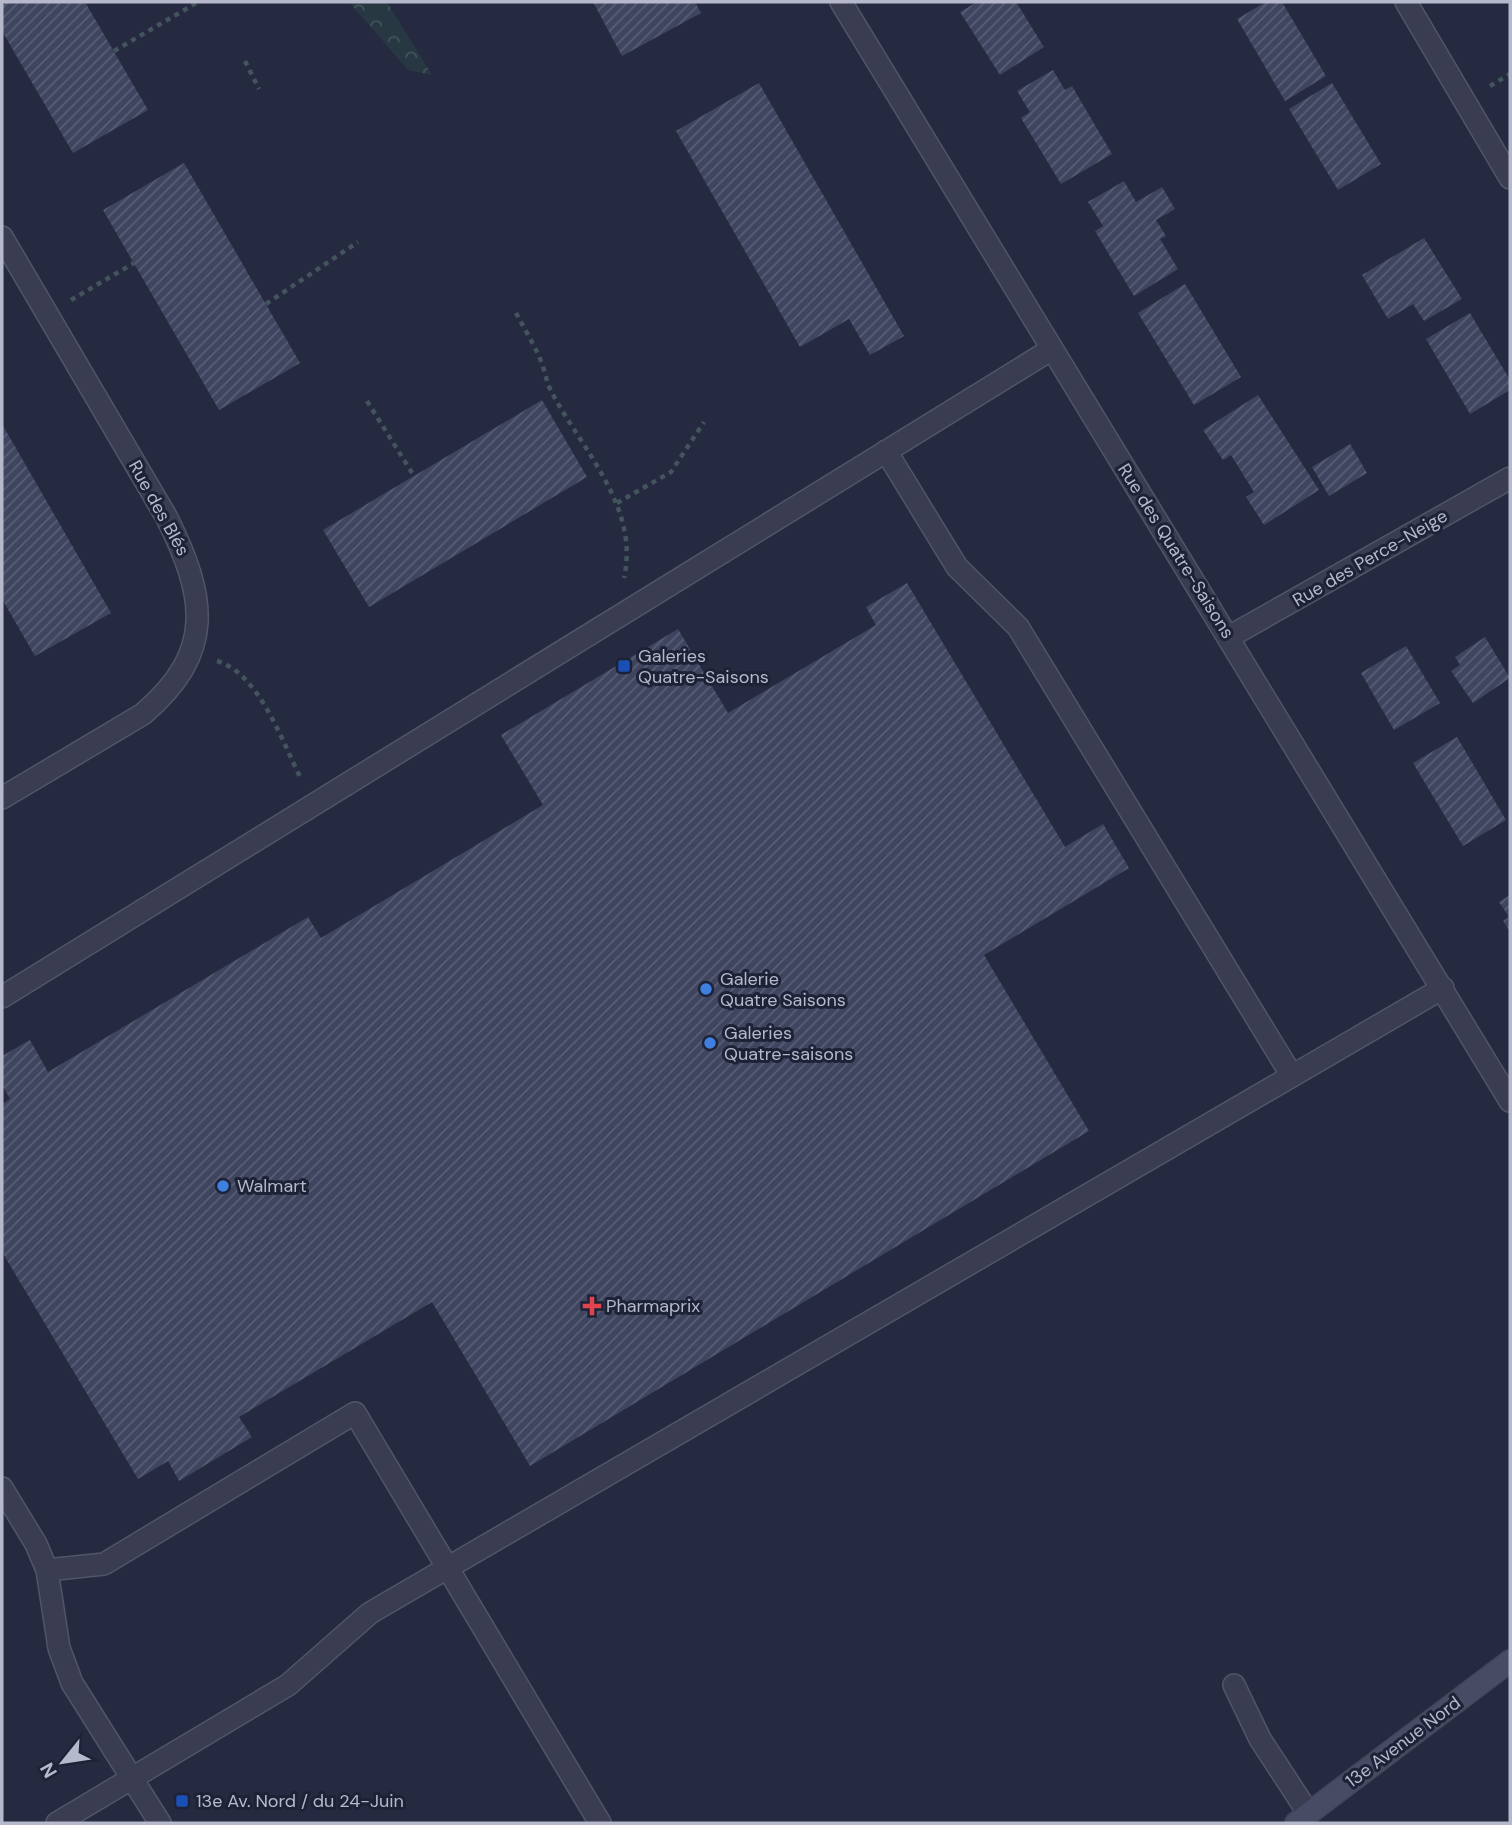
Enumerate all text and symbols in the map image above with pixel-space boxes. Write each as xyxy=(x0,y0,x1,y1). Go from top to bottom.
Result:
street label: Rue des Blés xyxy=(123,456,195,560)
street label: Rue des Quatre-Saisons xyxy=(1112,459,1240,643)
street label: Rue des Perce-Neige xyxy=(1288,504,1452,612)
place label: Galeries Quatre-Saisons xyxy=(638,644,769,689)
marker: Galeries Quatre-Saisons xyxy=(616,658,632,674)
place label: Galerie Quatre Saisons xyxy=(720,967,846,1012)
marker: Galerie Quatre Saisons xyxy=(698,981,714,997)
place label: Galeries Quatre-saisons xyxy=(724,1021,853,1066)
marker: Galeries Quatre-saisons xyxy=(702,1035,718,1051)
place label: Walmart xyxy=(237,1174,307,1198)
marker: Walmart xyxy=(215,1178,231,1194)
place label: Pharmaprix xyxy=(606,1294,700,1318)
marker: Pharmaprix xyxy=(584,1298,600,1314)
street label: 13e Avenue Nord xyxy=(1341,1691,1465,1793)
north arrow xyxy=(28,1727,98,1797)
text: N xyxy=(34,1758,63,1783)
place label: 13e Av. Nord / du 24-Juin xyxy=(196,1789,404,1813)
marker: 13e Av. Nord / du 24-Juin xyxy=(174,1793,190,1809)

